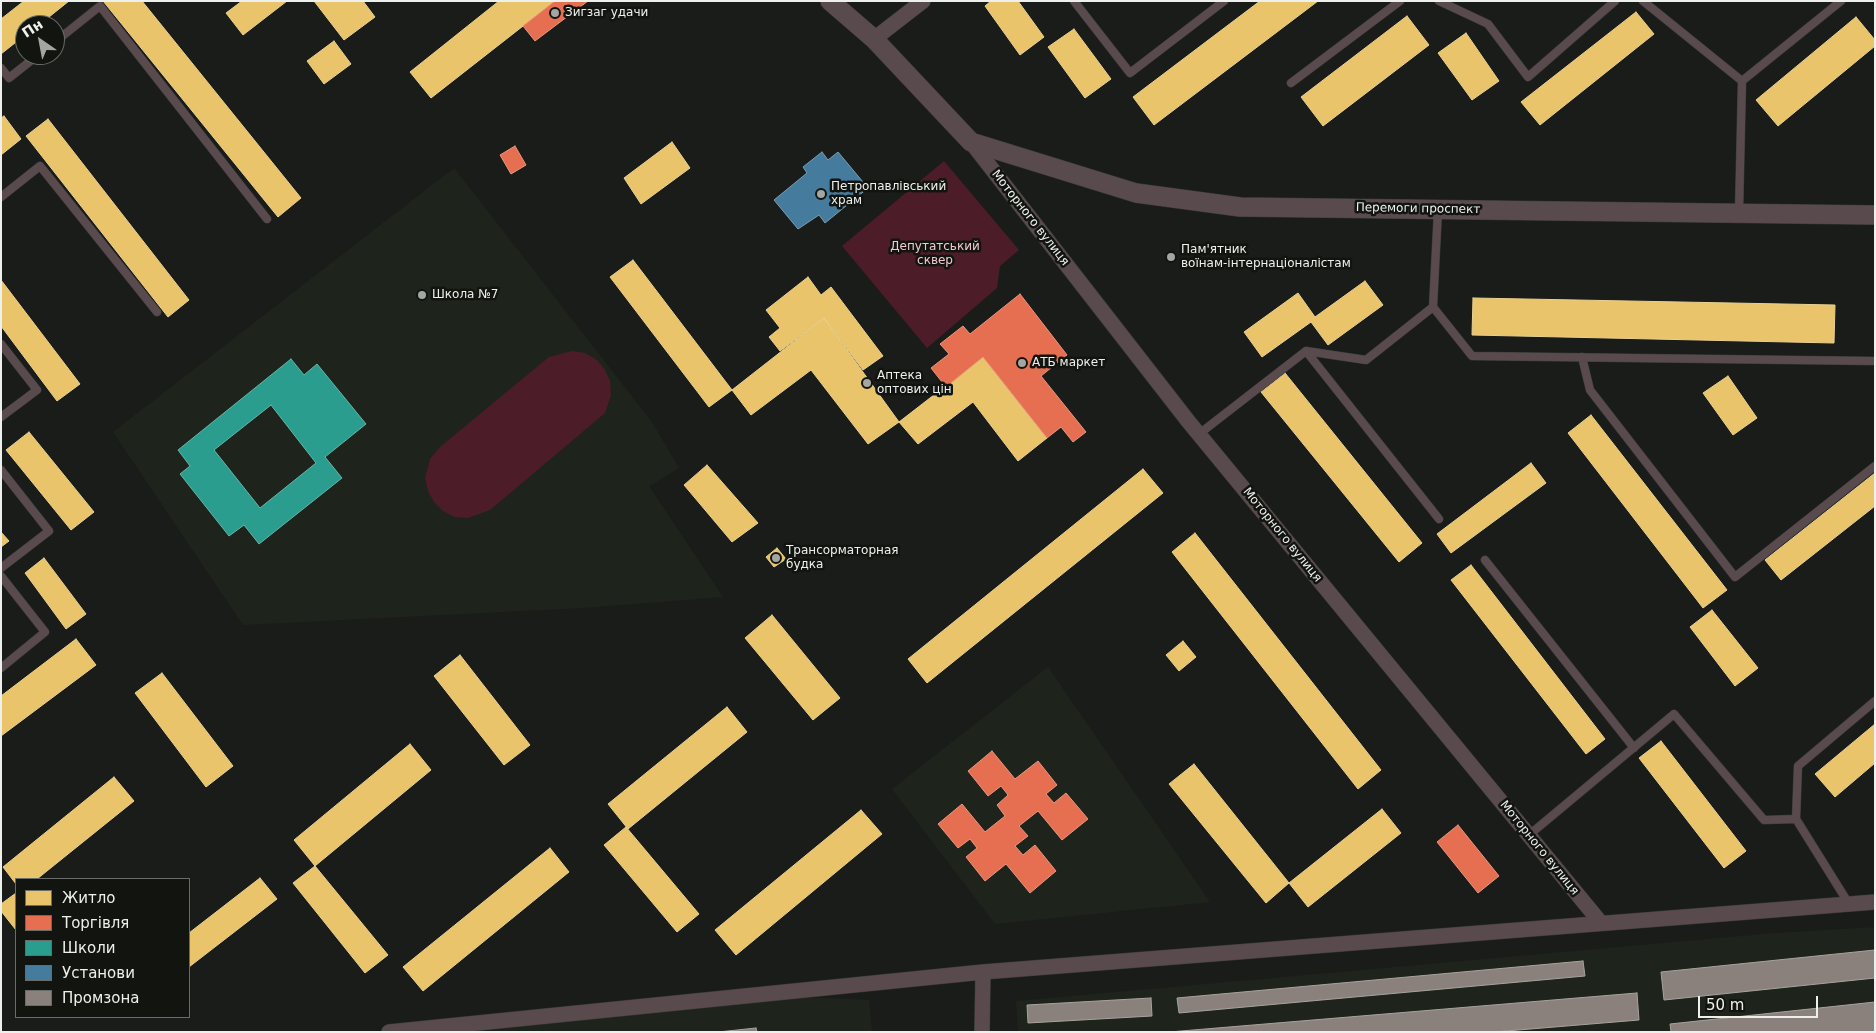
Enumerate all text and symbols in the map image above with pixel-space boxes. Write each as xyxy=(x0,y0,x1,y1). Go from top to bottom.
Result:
place label: Зигзаг удачи xyxy=(565,6,648,20)
marker: Зигзаг удачи xyxy=(549,7,561,19)
north arrow xyxy=(15,15,65,65)
text: Пн xyxy=(19,16,46,41)
street label: Моторного вулиця xyxy=(988,167,1072,269)
place label: Петропавлівський храм xyxy=(831,180,946,208)
marker: Петропавлівський храм xyxy=(815,188,827,200)
street label: Перемоги проспект xyxy=(1356,201,1480,217)
park label: Депутатський сквер xyxy=(890,240,980,268)
place label: Пам'ятник воїнам-інтернаціоналістам xyxy=(1181,243,1351,271)
marker: Пам'ятник воїнам-інтернаціоналістам xyxy=(1165,251,1177,263)
place label: Школа №7 xyxy=(432,288,498,302)
marker: Школа №7 xyxy=(416,289,428,301)
place label: АТБ маркет xyxy=(1032,356,1105,370)
marker: АТБ маркет xyxy=(1016,357,1028,369)
place label: Аптека оптових цін xyxy=(877,369,952,397)
marker: Аптека оптових цін xyxy=(861,377,873,389)
street label: Моторного вулиця xyxy=(1239,485,1325,585)
place label: Трансорматорная будка xyxy=(786,544,898,572)
marker: Трансорматорная будка xyxy=(770,552,782,564)
street label: Моторного вулиця xyxy=(1496,798,1582,898)
legend xyxy=(15,878,190,1018)
text: Житло xyxy=(62,889,115,907)
text: Торгівля xyxy=(62,914,129,932)
text: Школи xyxy=(62,939,116,957)
text: Установи xyxy=(62,964,135,982)
scale bar xyxy=(1701,986,1821,1018)
text: Промзона xyxy=(62,989,139,1007)
text: 50 m xyxy=(1706,996,1744,1014)

